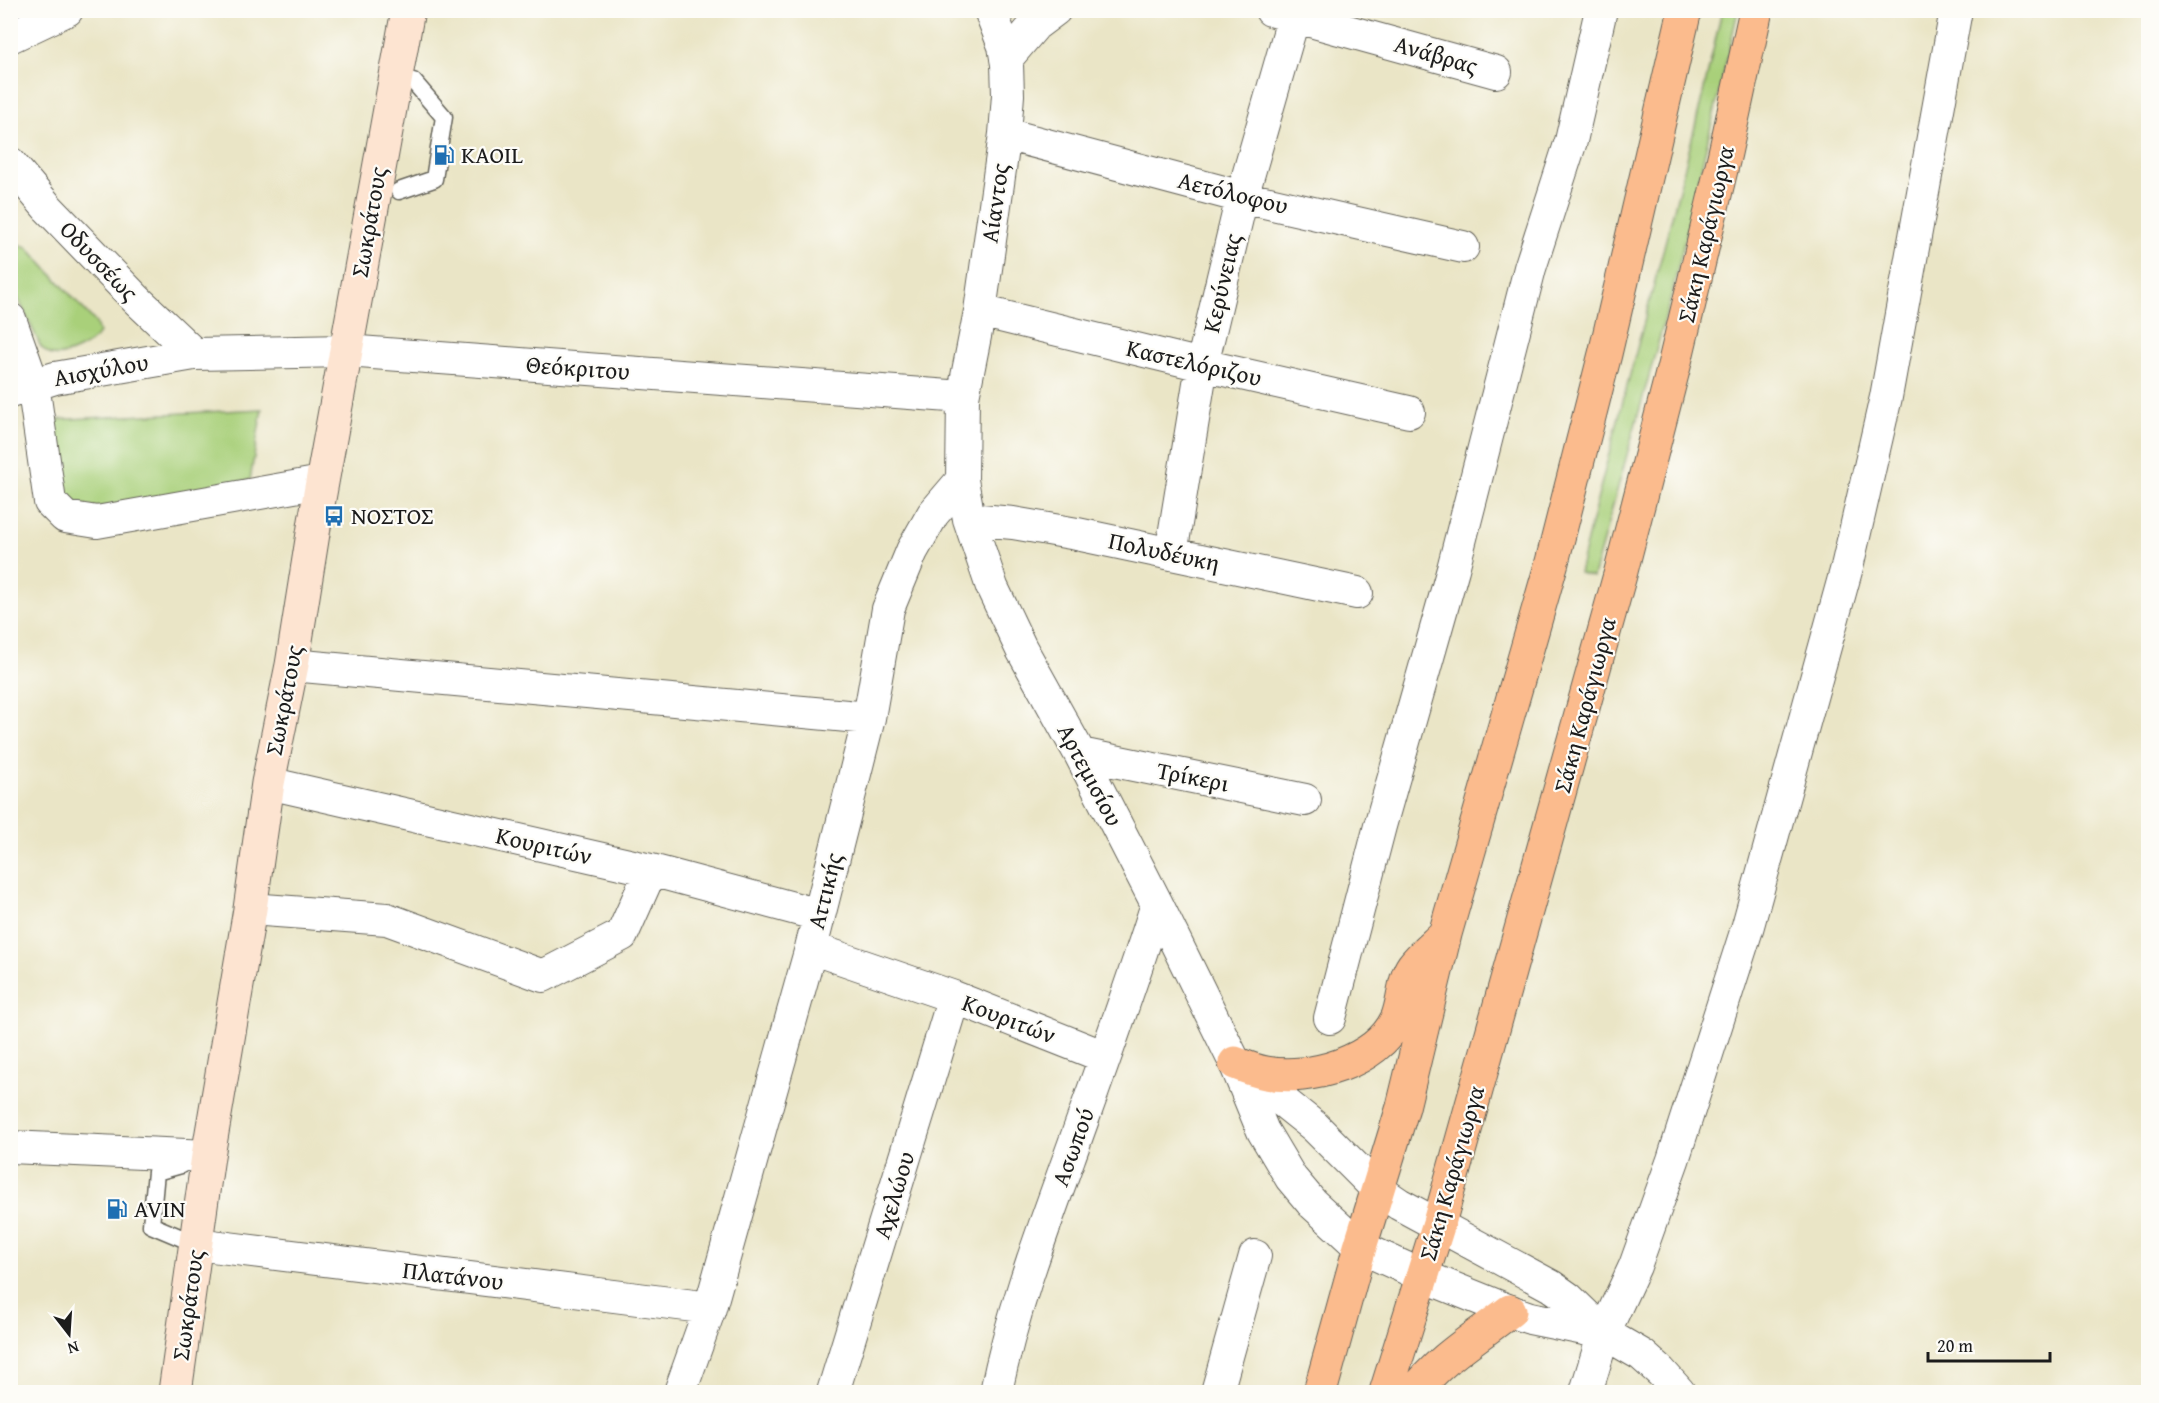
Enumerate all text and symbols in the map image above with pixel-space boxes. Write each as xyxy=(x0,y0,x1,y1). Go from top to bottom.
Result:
street label: Ανάβρας xyxy=(1390,26,1482,83)
place label: KAOIL xyxy=(461,137,523,172)
street label: Σάκη Καράγιωργα xyxy=(1668,142,1743,326)
fuel station icon: KAOIL xyxy=(432,143,456,167)
street label: Αίαντoς xyxy=(972,161,1017,245)
street label: Αετόλοφου xyxy=(1174,162,1292,223)
street label: Σωκράτους xyxy=(342,164,395,280)
street label: Οδυσσέως xyxy=(52,212,147,309)
street label: Κερύνειας xyxy=(1193,230,1250,336)
street label: Καστελόριζου xyxy=(1123,330,1265,395)
street label: Αισχύλου xyxy=(51,344,151,395)
street label: Θεόκριτου xyxy=(525,346,631,389)
place label: ΝΟΣΤΟΣ xyxy=(351,498,434,533)
bus stop icon: ΝΟΣΤΟΣ xyxy=(322,504,346,528)
street label: Πολυδέυκη xyxy=(1105,523,1223,580)
street label: Σάκη Καράγιωργα xyxy=(1544,613,1625,797)
street label: Σωκράτους xyxy=(256,642,311,758)
street label: Αρτεμισίου xyxy=(1049,717,1132,832)
street label: Τρίκερι xyxy=(1154,752,1233,801)
street label: Κουριτών xyxy=(493,817,596,874)
street label: Αττικής xyxy=(798,849,851,933)
street label: Κουριτών xyxy=(957,985,1061,1052)
street label: Σάκη Καράγιωργα xyxy=(1410,1081,1493,1265)
street label: Ασωπού xyxy=(1042,1103,1103,1191)
street label: Αχελώου xyxy=(864,1147,923,1243)
place label: AVIN xyxy=(134,1191,186,1226)
fuel station icon: AVIN xyxy=(105,1197,129,1221)
street label: Σωκράτους xyxy=(162,1247,213,1363)
street label: Πλατάνου xyxy=(401,1252,506,1299)
north arrow xyxy=(39,1304,99,1364)
scale bar xyxy=(1928,1325,2050,1363)
text: 20 m xyxy=(1937,1332,1973,1359)
text: N xyxy=(64,1335,82,1361)

